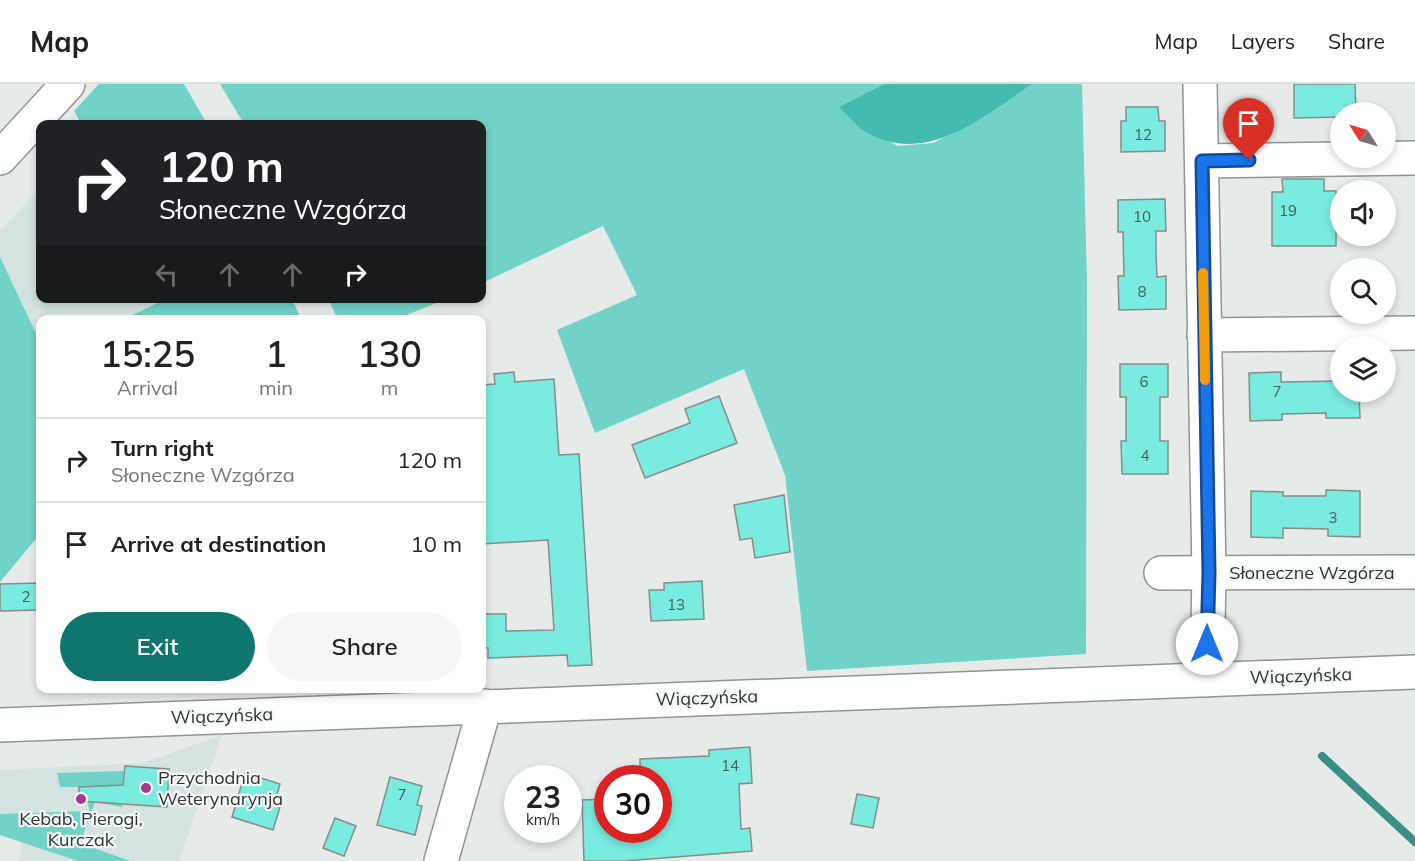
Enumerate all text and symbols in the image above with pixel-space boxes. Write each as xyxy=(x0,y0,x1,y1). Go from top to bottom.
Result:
text: Map xyxy=(30,24,89,59)
text: Map xyxy=(1155,28,1198,54)
text: Layers xyxy=(1231,28,1295,54)
text: Share xyxy=(1328,28,1385,54)
pin xyxy=(1223,98,1274,160)
north arrow xyxy=(1330,102,1396,168)
map controls xyxy=(1330,102,1396,402)
icon: arrive xyxy=(1232,107,1265,140)
house number: 12 xyxy=(1134,125,1152,144)
text: 120 m xyxy=(159,140,284,193)
icon: right xyxy=(60,144,138,222)
button: sound xyxy=(1330,180,1396,246)
text: Słoneczne Wzgórza xyxy=(159,192,407,226)
house number: 19 xyxy=(1279,201,1297,220)
house number: 10 xyxy=(1133,207,1151,226)
icon: left xyxy=(150,258,183,291)
icon: ahead xyxy=(213,258,246,291)
icon: ahead xyxy=(276,258,309,291)
icon: right xyxy=(339,258,372,291)
button: search xyxy=(1330,258,1396,324)
house number: 8 xyxy=(1137,282,1147,301)
text: 15:25 xyxy=(100,331,195,376)
text: 1 xyxy=(265,331,287,376)
text: 130 xyxy=(357,331,422,376)
button: layers xyxy=(1330,336,1396,402)
house number: 6 xyxy=(1139,372,1149,391)
text: Arrival xyxy=(117,375,178,400)
text: min xyxy=(259,375,293,400)
text: m xyxy=(381,375,398,400)
house number: 7 xyxy=(1272,382,1282,401)
text: Turn right xyxy=(111,434,214,462)
icon: right xyxy=(60,444,93,477)
text: 120 m xyxy=(397,446,462,474)
house number: 4 xyxy=(1140,446,1150,465)
text: Słoneczne Wzgórza xyxy=(111,462,295,487)
house number: 3 xyxy=(1328,508,1338,527)
icon: arrive xyxy=(60,528,93,561)
text: Arrive at destination xyxy=(111,530,326,558)
text: 10 m xyxy=(411,530,462,558)
street label: Słoneczne Wzgórza xyxy=(1229,561,1395,584)
house number: 2 xyxy=(21,587,31,606)
house number: 13 xyxy=(667,595,685,614)
button: Exit xyxy=(60,612,255,681)
button: Share xyxy=(267,612,462,681)
position arrow xyxy=(1175,612,1239,676)
street label: Wiączyńska xyxy=(1249,662,1352,689)
street label: Wiączyńska xyxy=(655,684,758,711)
street label: Wiączyńska xyxy=(170,702,273,729)
house number: 14 xyxy=(721,756,739,775)
speed limit sign: 30 xyxy=(594,765,672,843)
place label: Przychodnia Weterynarynja xyxy=(158,766,283,810)
text: 23 xyxy=(525,778,561,816)
marker: Przychodnia Weterynarynja xyxy=(139,781,153,795)
house number: 7 xyxy=(397,785,407,804)
marker: Kebab, Pierogi, Kurczak xyxy=(74,792,88,806)
place label: Kebab, Pierogi, Kurczak xyxy=(19,807,143,851)
text: km/h xyxy=(526,810,560,829)

